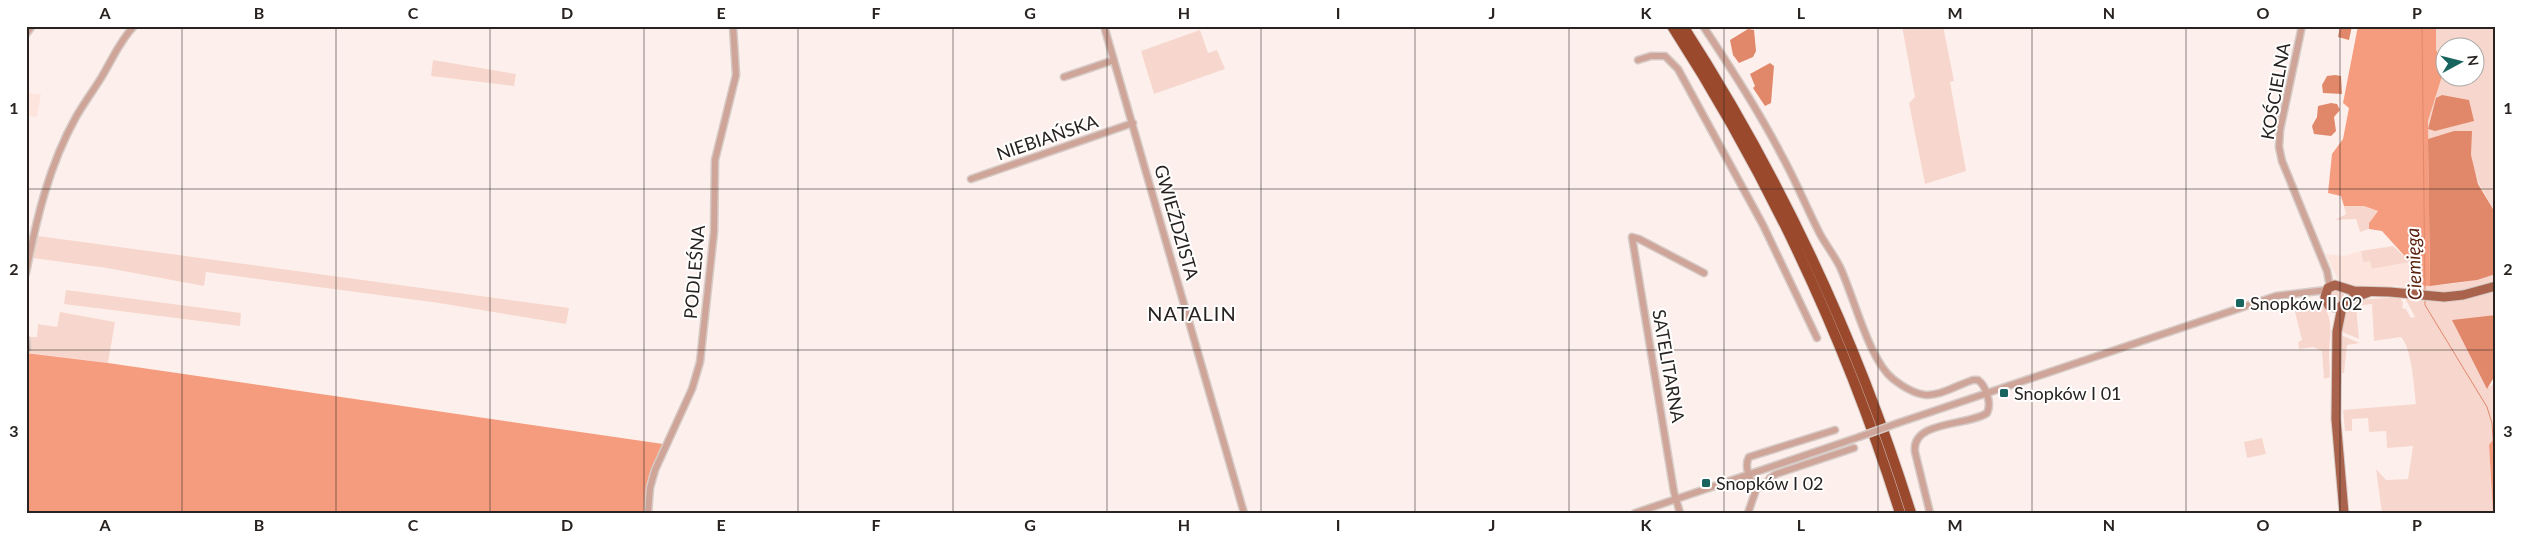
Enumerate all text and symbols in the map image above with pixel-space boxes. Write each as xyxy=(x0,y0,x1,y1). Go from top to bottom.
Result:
text: A xyxy=(98,3,111,22)
text: B xyxy=(254,3,264,22)
text: C xyxy=(408,3,419,22)
text: D xyxy=(561,3,573,22)
text: E xyxy=(716,3,726,22)
text: F xyxy=(871,3,881,22)
text: G xyxy=(1024,3,1036,22)
text: H xyxy=(1178,3,1190,22)
text: I xyxy=(1336,3,1340,22)
text: J xyxy=(1489,3,1495,22)
text: K xyxy=(1641,3,1653,22)
text: L xyxy=(1797,3,1806,22)
text: M xyxy=(1947,3,1963,22)
text: N xyxy=(2103,3,2115,22)
text: O xyxy=(2257,3,2270,22)
text: P xyxy=(2412,3,2422,22)
north arrow xyxy=(2434,38,2484,88)
street label: KOŚCIELNA xyxy=(2256,40,2294,141)
text: N xyxy=(2464,54,2482,67)
text: 1 xyxy=(9,98,19,117)
text: 1 xyxy=(2503,98,2513,117)
street label: NIEBIAŃSKA xyxy=(993,109,1101,165)
street label: GWIEŹDZISTA xyxy=(1150,162,1204,283)
street label: PODLEŚNA xyxy=(679,223,709,320)
water label: Ciemięga xyxy=(2400,227,2426,301)
text: 2 xyxy=(9,259,19,278)
text: 2 xyxy=(2503,259,2513,278)
place label: Snopków II 02 xyxy=(2250,292,2363,314)
marker: Snopków II 02 xyxy=(2234,297,2246,309)
district label: NATALIN xyxy=(1147,301,1237,325)
street label: SATELITARNA xyxy=(1648,308,1690,425)
place label: Snopków I 01 xyxy=(2014,382,2122,404)
marker: Snopków I 01 xyxy=(1998,387,2010,399)
text: 3 xyxy=(9,421,19,440)
text: 3 xyxy=(2503,421,2513,440)
place label: Snopków I 02 xyxy=(1716,472,1824,494)
marker: Snopków I 02 xyxy=(1700,477,1712,489)
text: A xyxy=(98,515,111,534)
text: B xyxy=(254,515,264,534)
text: C xyxy=(408,515,419,534)
text: D xyxy=(561,515,573,534)
text: E xyxy=(716,515,726,534)
text: F xyxy=(871,515,881,534)
text: G xyxy=(1024,515,1036,534)
text: H xyxy=(1178,515,1190,534)
text: I xyxy=(1336,515,1340,534)
text: J xyxy=(1489,515,1495,534)
text: K xyxy=(1641,515,1653,534)
text: L xyxy=(1797,515,1806,534)
text: M xyxy=(1947,515,1963,534)
text: N xyxy=(2103,515,2115,534)
text: O xyxy=(2257,515,2270,534)
text: P xyxy=(2412,515,2422,534)

